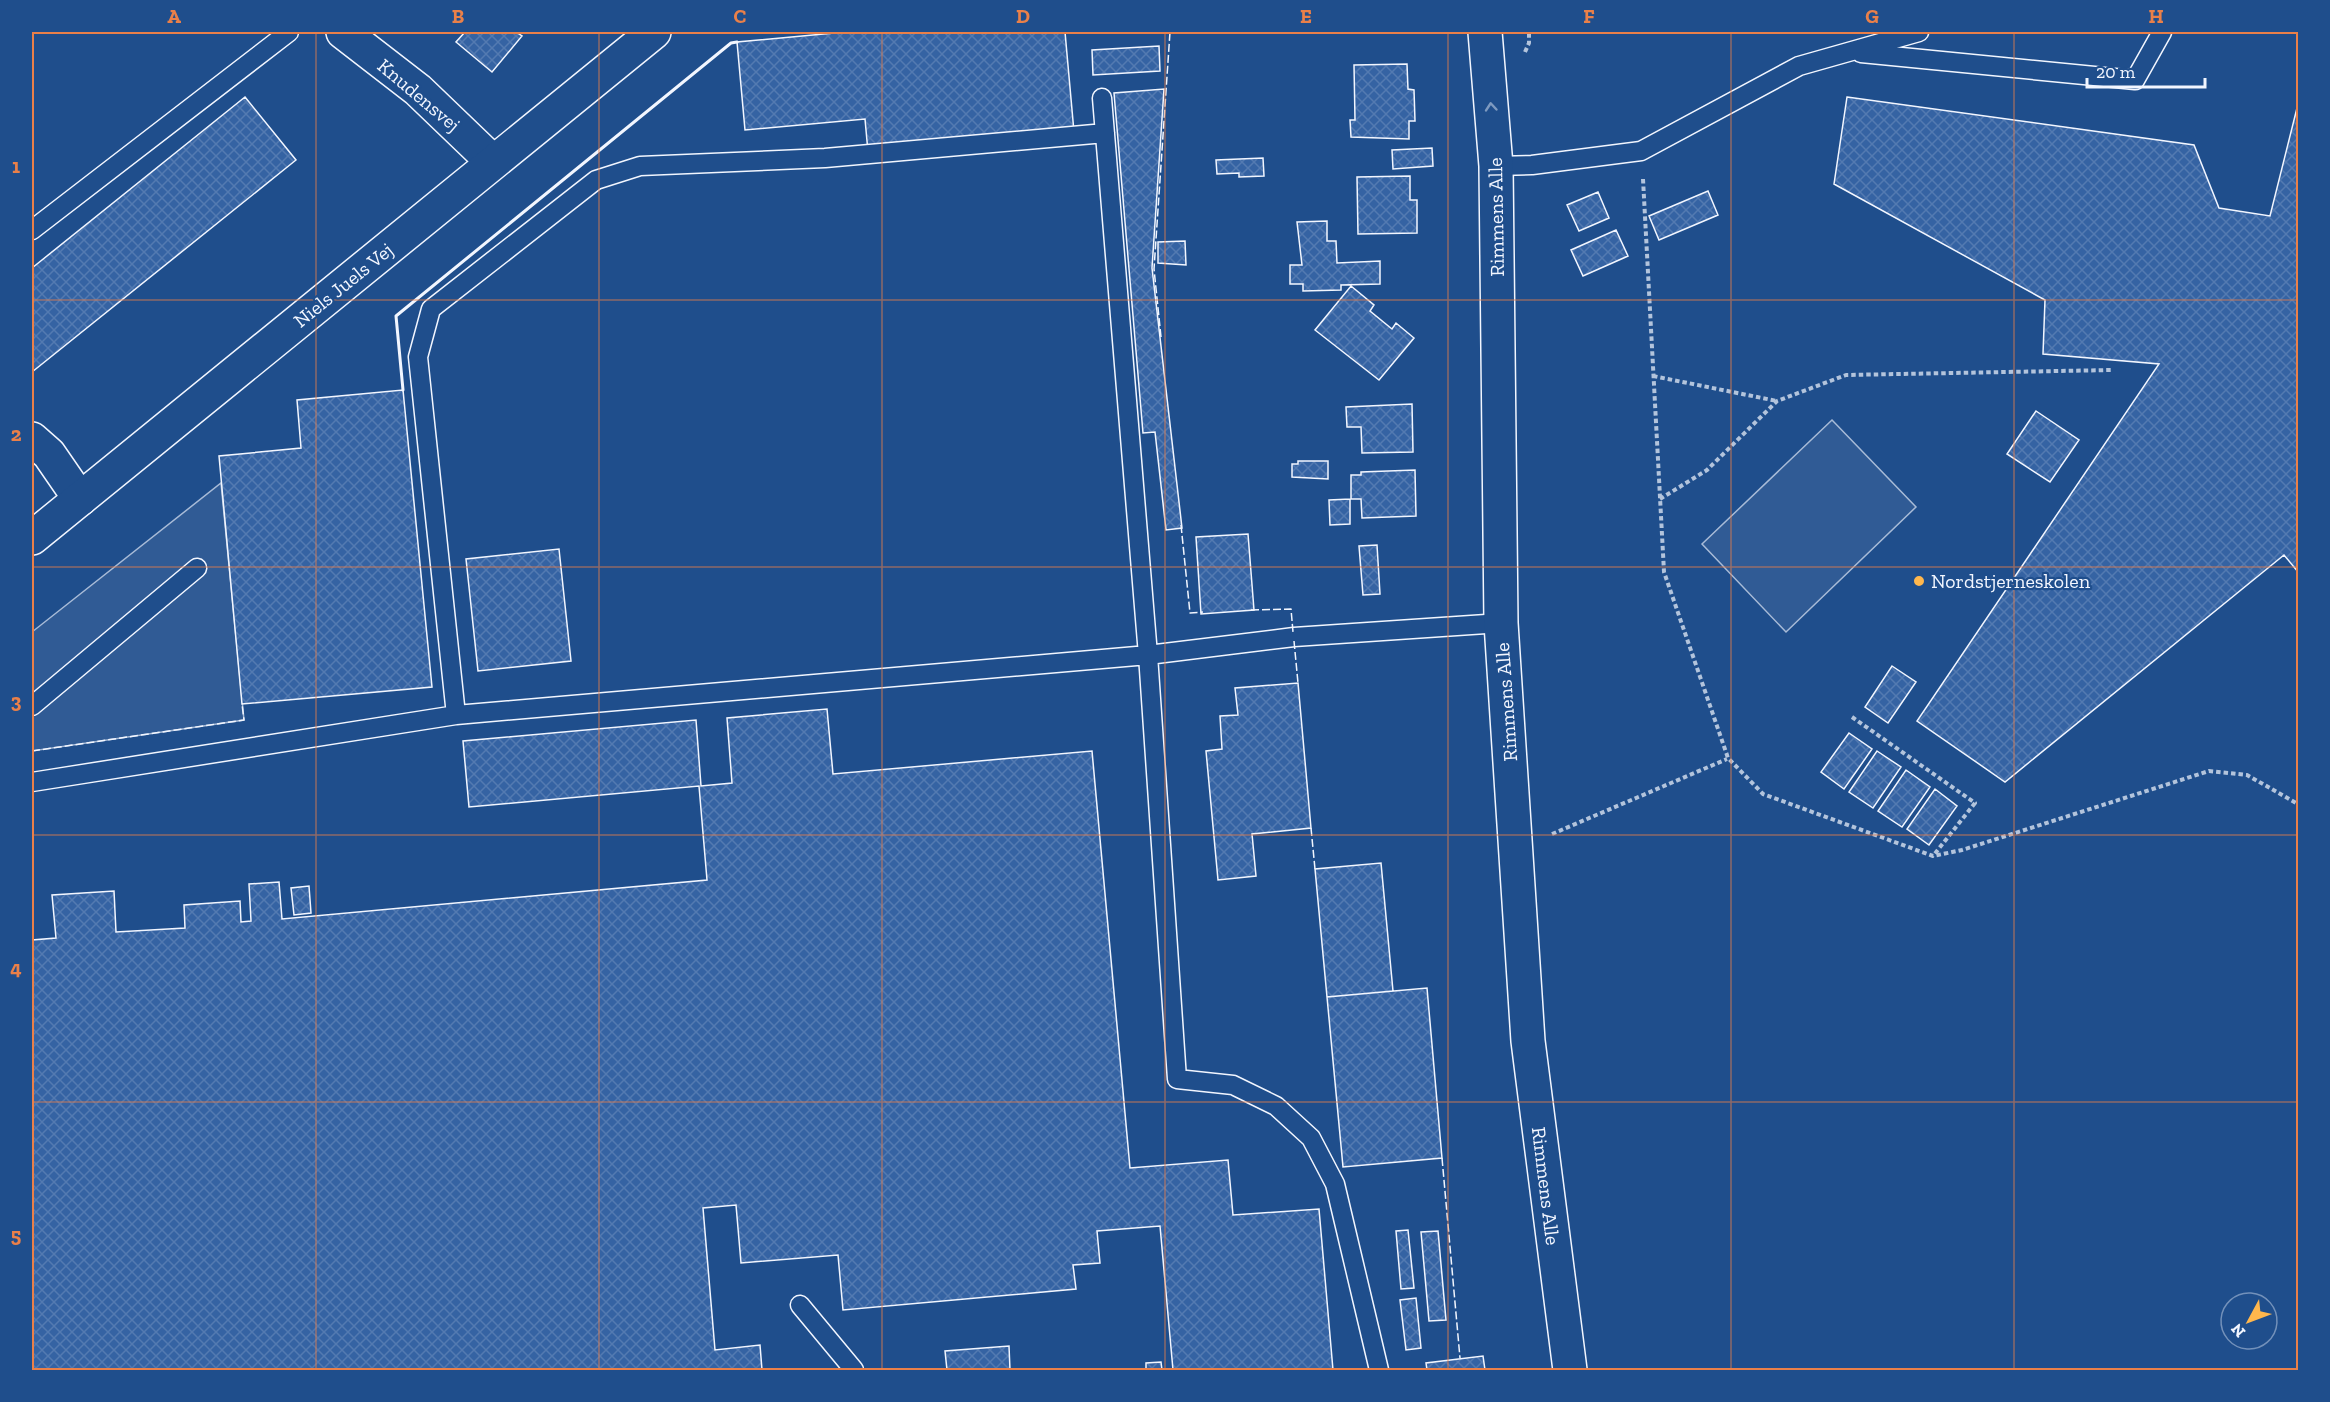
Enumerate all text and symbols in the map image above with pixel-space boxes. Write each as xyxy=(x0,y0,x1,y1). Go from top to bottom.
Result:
text: A xyxy=(167,4,181,28)
text: B xyxy=(452,4,464,28)
text: C xyxy=(734,4,747,28)
text: D xyxy=(1016,4,1030,28)
text: E xyxy=(1300,4,1312,28)
text: F xyxy=(1583,4,1595,28)
text: G xyxy=(1865,4,1879,28)
text: H xyxy=(2148,4,2164,28)
scale bar xyxy=(2087,51,2206,89)
street label: Knudensvej xyxy=(373,54,465,136)
text: 20 m xyxy=(2096,61,2136,83)
one-way arrow xyxy=(1485,103,1498,112)
text: 1 xyxy=(12,154,20,178)
street label: Rimmens Alle xyxy=(1483,157,1509,277)
street label: Niels Juels Vej xyxy=(288,238,398,332)
text: 2 xyxy=(11,422,22,446)
place label: Nordstjerneskolen xyxy=(1931,569,2091,593)
marker: Nordstjerneskolen xyxy=(1912,574,1926,588)
street label: Rimmens Alle xyxy=(1490,642,1522,762)
text: 3 xyxy=(11,689,22,713)
text: 4 xyxy=(10,956,22,980)
street label: Rimmens Alle xyxy=(1527,1125,1565,1247)
text: 5 xyxy=(11,1223,21,1247)
north arrow xyxy=(2219,1291,2279,1351)
text: N xyxy=(2227,1320,2249,1341)

